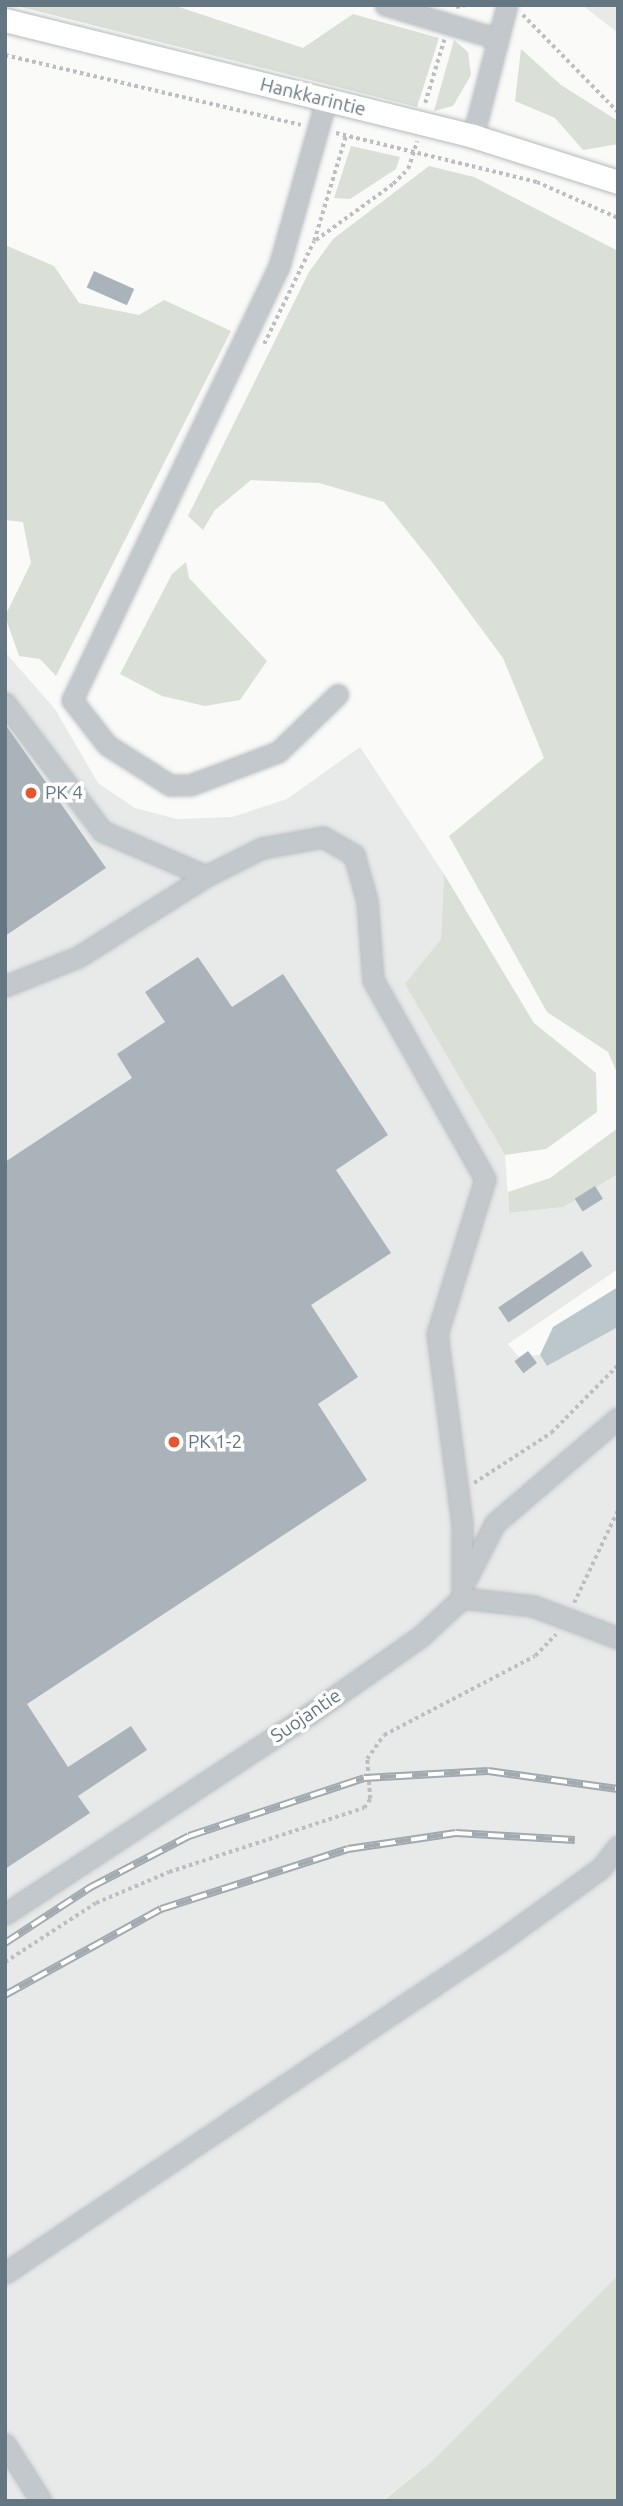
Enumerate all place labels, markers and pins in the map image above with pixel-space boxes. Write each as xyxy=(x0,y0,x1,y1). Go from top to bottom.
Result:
place label: PK 4 xyxy=(45,782,83,804)
marker: PK 4 xyxy=(23,785,39,801)
place label: PK 1-2 xyxy=(188,1431,242,1453)
marker: PK 1-2 xyxy=(166,1434,182,1450)

